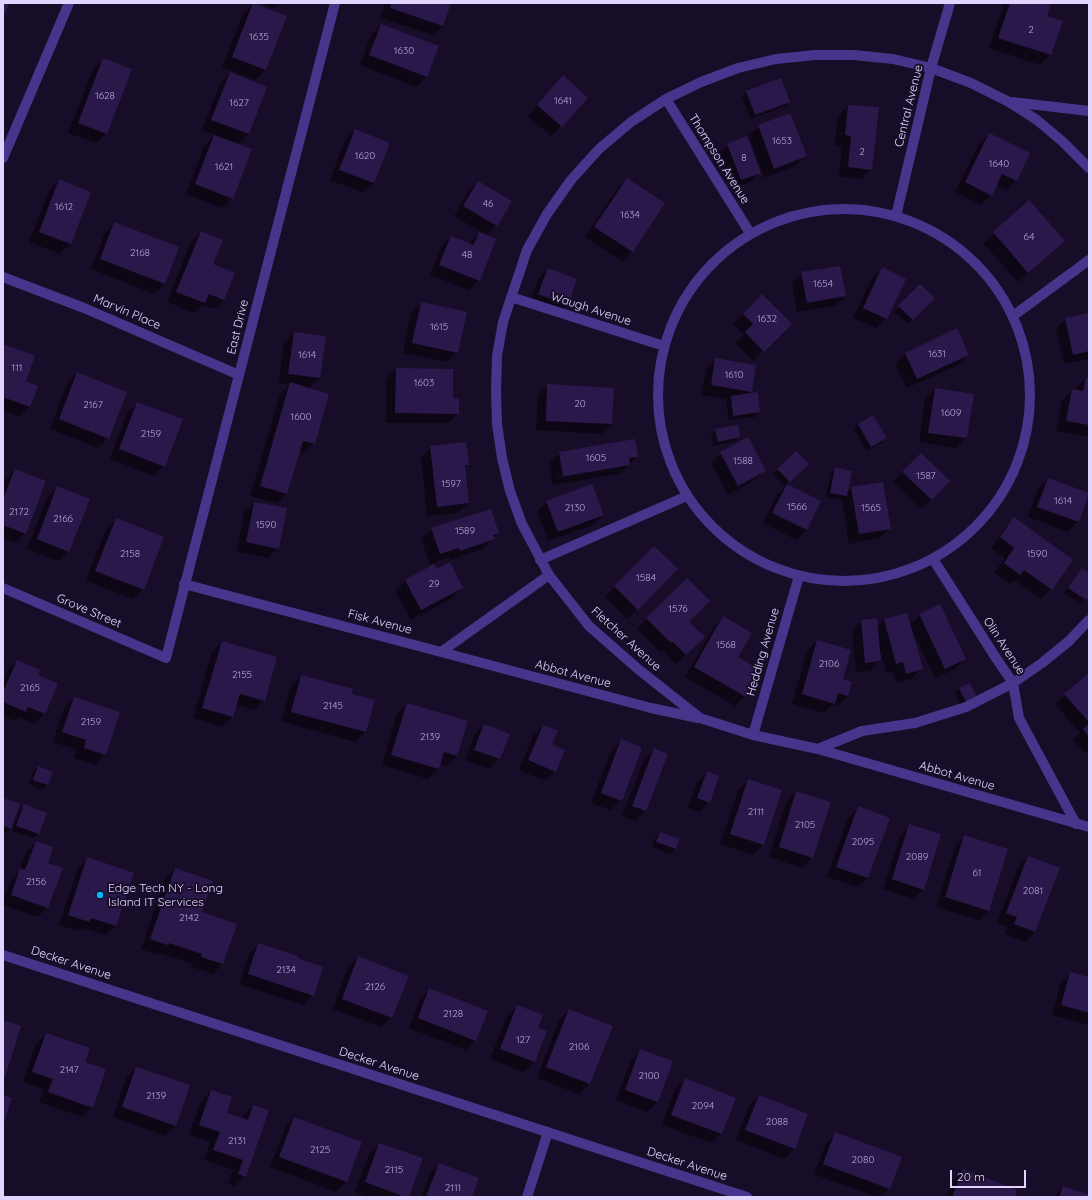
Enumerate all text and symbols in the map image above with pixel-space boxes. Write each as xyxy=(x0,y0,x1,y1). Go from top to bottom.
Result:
house number: 2 xyxy=(1028,24,1034,36)
house number: 1635 xyxy=(249,31,269,43)
house number: 1630 xyxy=(394,45,414,57)
street label: Central Avenue xyxy=(892,63,926,149)
house number: 1628 xyxy=(95,90,115,102)
house number: 1641 xyxy=(554,95,572,107)
house number: 1627 xyxy=(229,97,249,109)
street label: Thompson Avenue xyxy=(685,111,753,207)
house number: 1653 xyxy=(772,135,792,147)
house number: 2 xyxy=(859,146,865,158)
house number: 1620 xyxy=(355,150,375,162)
house number: 8 xyxy=(741,152,747,164)
house number: 1640 xyxy=(989,158,1009,170)
house number: 1621 xyxy=(215,161,233,173)
house number: 46 xyxy=(483,198,493,210)
house number: 1612 xyxy=(55,201,73,213)
house number: 1634 xyxy=(620,209,640,221)
house number: 64 xyxy=(1024,231,1034,243)
house number: 2168 xyxy=(130,247,150,259)
house number: 48 xyxy=(462,249,472,261)
house number: 1654 xyxy=(813,278,833,290)
street label: Waugh Avenue xyxy=(549,289,633,329)
street label: Marvin Place xyxy=(91,291,163,333)
street label: East Drive xyxy=(224,298,252,356)
house number: 1632 xyxy=(757,313,777,325)
house number: 1615 xyxy=(430,321,448,333)
house number: 1631 xyxy=(928,348,946,360)
house number: 1614 xyxy=(298,349,316,361)
house number: 111 xyxy=(11,362,23,374)
house number: 1610 xyxy=(725,369,743,381)
house number: 1603 xyxy=(414,377,434,389)
house number: 20 xyxy=(574,398,586,410)
house number: 2167 xyxy=(83,399,103,411)
house number: 1609 xyxy=(941,407,961,419)
house number: 1600 xyxy=(291,411,311,423)
house number: 2159 xyxy=(141,428,161,440)
house number: 1605 xyxy=(586,452,606,464)
house number: 1588 xyxy=(733,455,753,467)
house number: 1587 xyxy=(916,470,936,482)
house number: 1597 xyxy=(441,478,461,490)
house number: 1614 xyxy=(1054,495,1072,507)
house number: 1566 xyxy=(787,501,807,513)
house number: 2130 xyxy=(565,502,585,514)
house number: 1565 xyxy=(861,502,881,514)
house number: 2172 xyxy=(9,506,29,518)
house number: 2166 xyxy=(53,513,73,525)
house number: 1590 xyxy=(256,519,276,531)
house number: 1589 xyxy=(455,525,475,537)
house number: 2158 xyxy=(120,548,140,560)
house number: 1590 xyxy=(1027,548,1047,560)
house number: 1584 xyxy=(636,572,656,584)
house number: 29 xyxy=(428,578,440,590)
street label: Grove Street xyxy=(54,591,124,631)
house number: 1576 xyxy=(668,603,688,615)
street label: Fletcher Avenue xyxy=(588,604,664,674)
street label: Hedding Avenue xyxy=(743,606,783,698)
street label: Fisk Avenue xyxy=(346,607,414,637)
street label: Olin Avenue xyxy=(980,614,1028,678)
house number: 1568 xyxy=(716,639,736,651)
street label: Abbot Avenue xyxy=(533,657,613,691)
house number: 2106 xyxy=(819,658,839,670)
house number: 2155 xyxy=(232,669,252,681)
house number: 2165 xyxy=(20,682,40,694)
house number: 2145 xyxy=(323,700,343,712)
house number: 2159 xyxy=(81,716,101,728)
house number: 2139 xyxy=(420,731,440,743)
street label: Abbot Avenue xyxy=(918,758,996,794)
house number: 2111 xyxy=(748,806,764,818)
house number: 2105 xyxy=(795,819,815,831)
house number: 2095 xyxy=(852,836,874,848)
house number: 2089 xyxy=(906,851,928,863)
house number: 61 xyxy=(972,867,982,879)
house number: 2156 xyxy=(26,876,46,888)
place label: Edge Tech NY - Long Island IT Services xyxy=(108,881,223,909)
house number: 2081 xyxy=(1023,885,1043,897)
marker: Edge Tech NY - Long Island IT Services xyxy=(95,890,105,900)
house number: 2142 xyxy=(179,912,199,924)
street label: Decker Avenue xyxy=(29,943,113,983)
house number: 2134 xyxy=(276,964,296,976)
house number: 2126 xyxy=(365,981,385,993)
house number: 2128 xyxy=(443,1008,463,1020)
house number: 127 xyxy=(516,1034,530,1046)
house number: 2106 xyxy=(569,1041,589,1053)
street label: Decker Avenue xyxy=(337,1044,421,1084)
house number: 2147 xyxy=(59,1064,79,1076)
house number: 2100 xyxy=(638,1070,660,1082)
house number: 2139 xyxy=(146,1090,166,1102)
house number: 2094 xyxy=(692,1100,714,1112)
house number: 2088 xyxy=(766,1116,788,1128)
house number: 2131 xyxy=(228,1135,246,1147)
house number: 2125 xyxy=(310,1144,330,1156)
street label: Decker Avenue xyxy=(645,1144,729,1184)
house number: 2080 xyxy=(852,1154,874,1166)
scale bar xyxy=(952,1162,1028,1188)
house number: 2115 xyxy=(385,1164,403,1176)
text: 20 m xyxy=(957,1169,985,1184)
house number: 2111 xyxy=(445,1182,461,1194)

